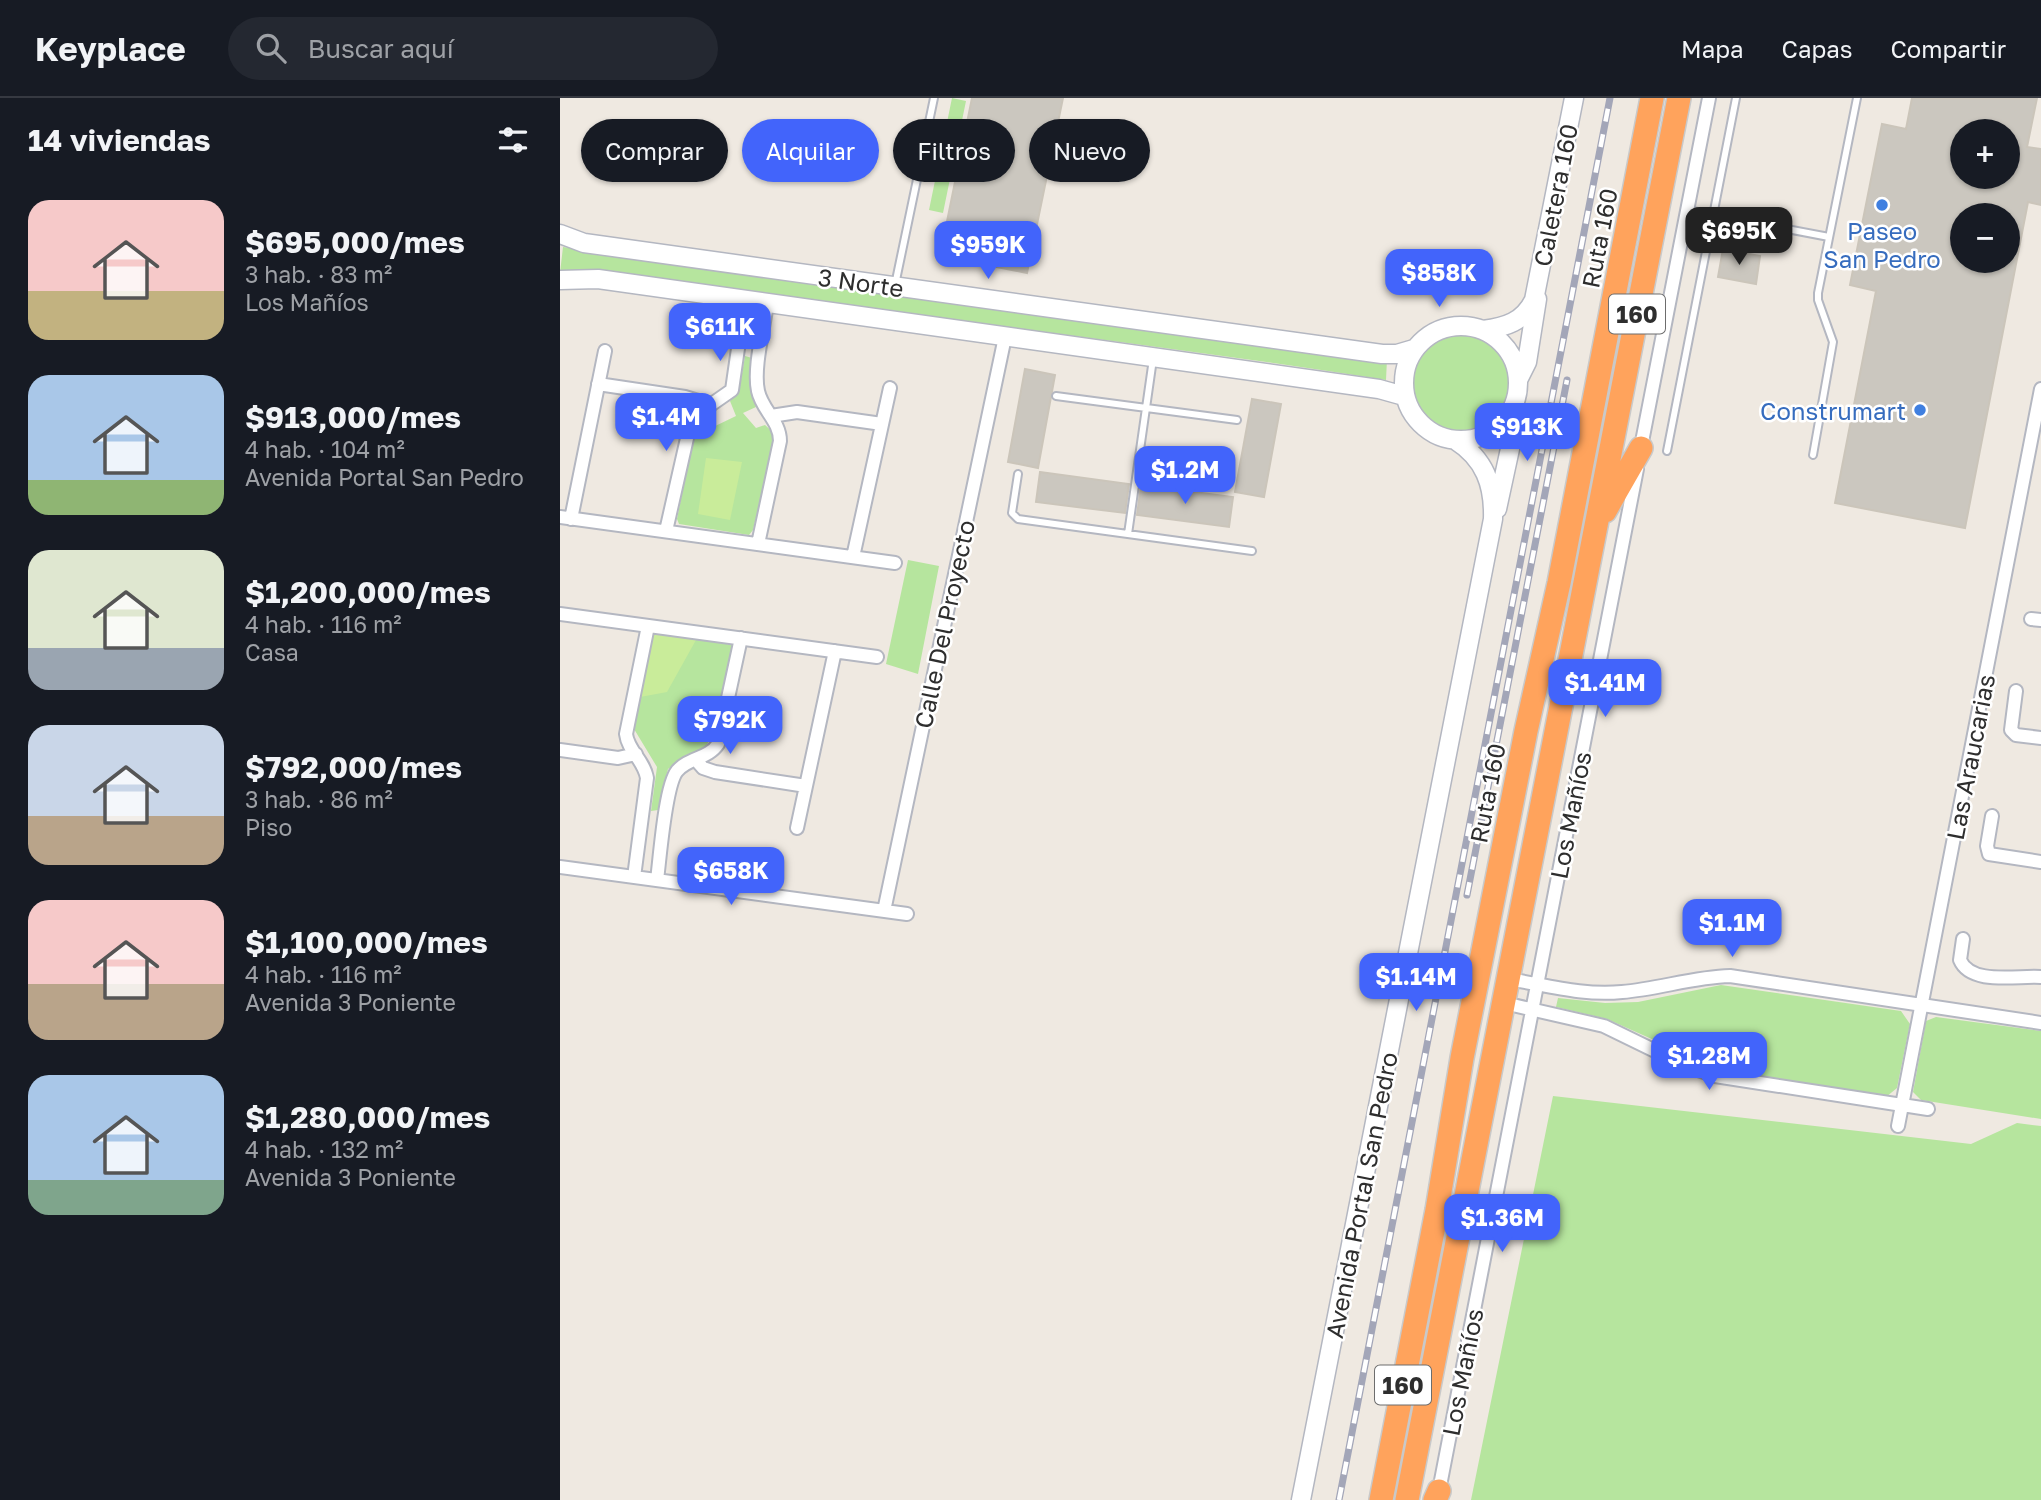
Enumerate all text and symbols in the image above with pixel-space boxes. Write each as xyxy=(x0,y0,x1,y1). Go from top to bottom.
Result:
search box xyxy=(228,17,718,80)
text: Keyplace xyxy=(35,29,186,68)
icon: search xyxy=(252,29,290,67)
text: Buscar aquí xyxy=(308,33,454,64)
text: Mapa xyxy=(1681,34,1744,63)
text: Capas xyxy=(1782,34,1852,63)
text: Compartir xyxy=(1890,34,2006,63)
chip: Comprar xyxy=(581,119,728,182)
chip: Alquilar xyxy=(742,119,879,182)
chip: Filtros xyxy=(893,119,1015,182)
chip: Nuevo xyxy=(1029,119,1150,182)
map controls xyxy=(1950,119,2020,273)
button: + xyxy=(1950,119,2020,189)
icon: filters xyxy=(494,121,532,159)
street label: Caletera 160 xyxy=(1527,121,1583,269)
text: 14 viviendas xyxy=(28,122,211,158)
street label: Ruta 160 xyxy=(1575,186,1623,290)
marker: Paseo San Pedro xyxy=(1874,197,1890,213)
button: − xyxy=(1950,203,2020,273)
pin: $695K xyxy=(1690,208,1788,267)
text: $695K xyxy=(1701,216,1777,244)
place label: Paseo San Pedro xyxy=(1823,216,1941,273)
pin: $959K xyxy=(939,222,1037,281)
text: $695,000/mes xyxy=(245,224,465,260)
icon: home xyxy=(84,228,168,312)
text: $959K xyxy=(950,230,1026,258)
pin: $858K xyxy=(1390,250,1488,309)
text: $858K xyxy=(1401,258,1477,286)
text: 3 hab. · 83 m² xyxy=(245,260,392,288)
street label: 3 Norte xyxy=(816,262,906,302)
text: Los Mañíos xyxy=(245,288,369,316)
road number: 160 xyxy=(1609,294,1665,334)
pin: $611K xyxy=(671,303,769,363)
text: $611K xyxy=(685,312,755,340)
pin: $1.4M xyxy=(617,394,715,453)
place label: Construmart xyxy=(1760,396,1906,425)
text: $913,000/mes xyxy=(245,399,461,435)
text: $1.4M xyxy=(631,402,701,430)
marker: Construmart xyxy=(1912,402,1928,418)
icon: home xyxy=(84,403,168,487)
pin: $913K xyxy=(1478,404,1576,463)
text: $913K xyxy=(1491,412,1563,440)
text: 4 hab. · 104 m² xyxy=(245,435,405,463)
pin: $1.2M xyxy=(1136,446,1234,506)
text: $1.2M xyxy=(1150,455,1220,483)
text: Avenida Portal San Pedro xyxy=(245,463,524,491)
street label: Calle Del Proyecto xyxy=(908,517,980,731)
text: $1,200,000/mes xyxy=(245,574,491,610)
icon: home xyxy=(84,578,168,662)
text: 4 hab. · 116 m² xyxy=(245,610,402,638)
text: Casa xyxy=(245,638,299,666)
pin: $1.41M xyxy=(1548,660,1662,719)
text: $1.41M xyxy=(1564,668,1646,696)
street label: Las Araucarias xyxy=(1940,672,2000,842)
pin: $792K xyxy=(681,696,779,756)
text: $792K xyxy=(693,705,767,733)
street label: Ruta 160 xyxy=(1463,741,1511,845)
text: $792,000/mes xyxy=(245,749,462,785)
street label: Los Mañíos xyxy=(1543,749,1597,881)
icon: home xyxy=(84,753,168,837)
text: 3 hab. · 86 m² xyxy=(245,785,393,813)
text: Piso xyxy=(245,813,292,841)
pin: $658K xyxy=(682,848,780,907)
text: $658K xyxy=(693,856,769,884)
pin: $1.1M xyxy=(1683,900,1781,959)
text: $1.1M xyxy=(1699,908,1765,936)
text: $1,100,000/mes xyxy=(245,924,488,960)
icon: home xyxy=(84,928,168,1012)
pin: $1.14M xyxy=(1359,954,1473,1013)
text: 4 hab. · 116 m² xyxy=(245,960,402,988)
text: $1.14M xyxy=(1375,962,1457,990)
text: Avenida 3 Poniente xyxy=(245,988,456,1016)
pin: $1.28M xyxy=(1652,1032,1766,1092)
text: $1.28M xyxy=(1667,1041,1751,1069)
street label: Avenida Portal San Pedro xyxy=(1319,1049,1403,1341)
text: $1,280,000/mes xyxy=(245,1099,490,1135)
icon: home xyxy=(84,1103,168,1187)
text: 4 hab. · 132 m² xyxy=(245,1135,403,1163)
text: Avenida 3 Poniente xyxy=(245,1163,456,1191)
pin: $1.36M xyxy=(1445,1194,1559,1254)
text: $1.36M xyxy=(1460,1203,1544,1231)
street label: Los Mañíos xyxy=(1435,1306,1489,1438)
road number: 160 xyxy=(1375,1366,1431,1404)

